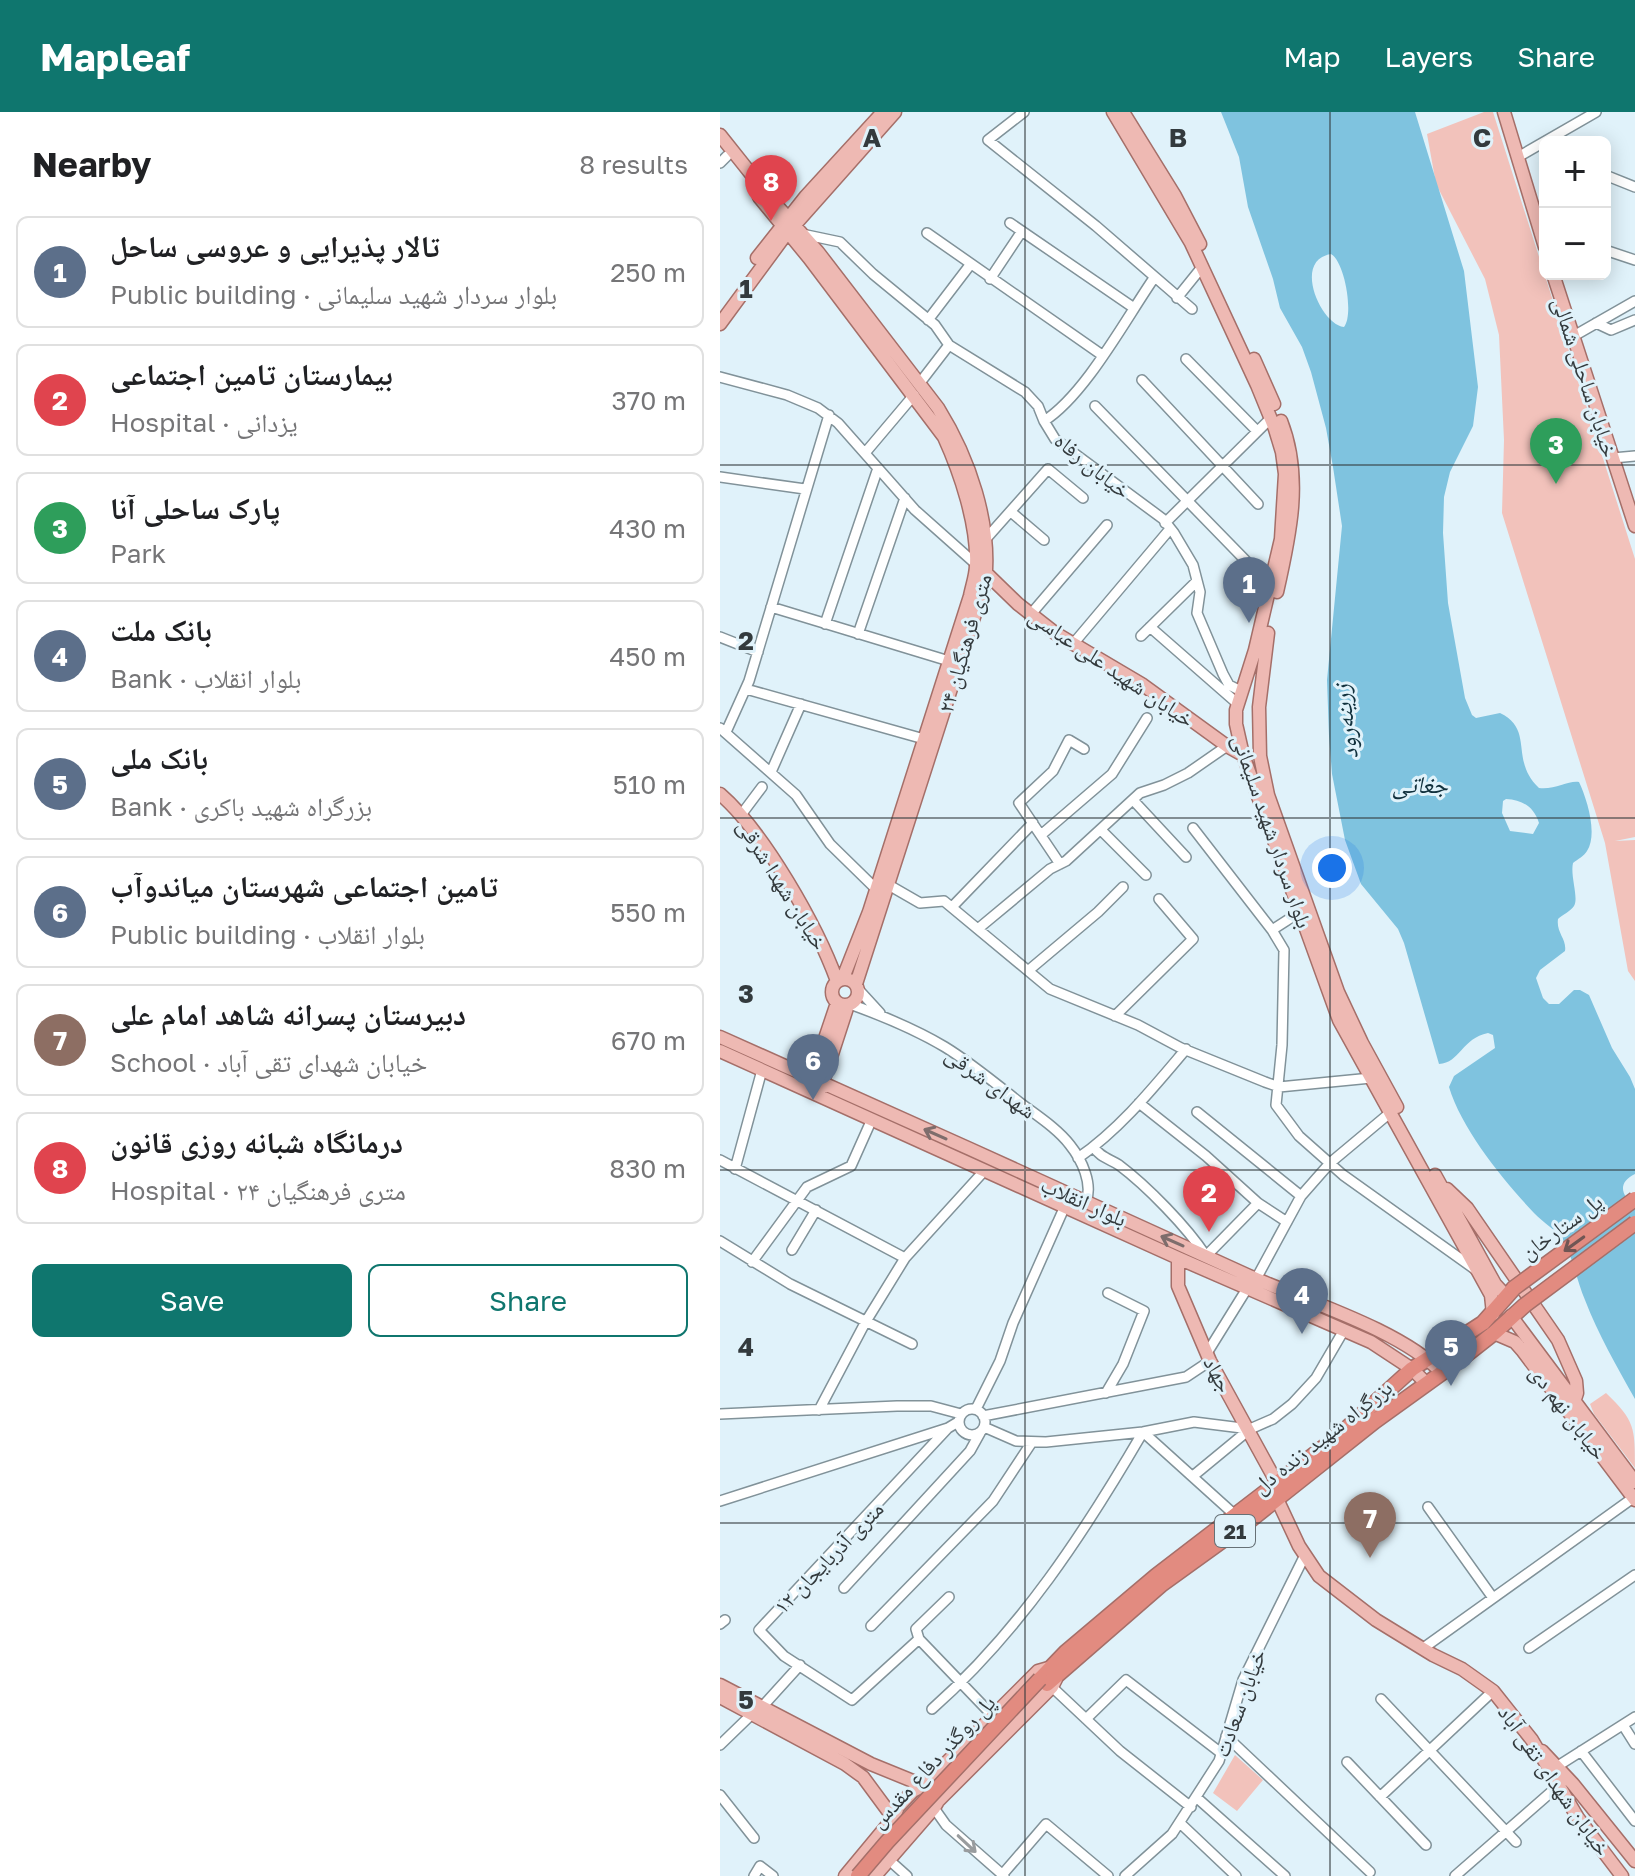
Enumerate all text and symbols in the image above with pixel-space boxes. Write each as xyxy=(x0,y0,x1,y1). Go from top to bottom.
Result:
text: Mapleaf xyxy=(40,34,190,79)
text: Map xyxy=(1283,40,1341,73)
text: Layers xyxy=(1385,40,1473,73)
text: Share xyxy=(1517,40,1595,73)
text: A xyxy=(863,122,882,153)
text: B xyxy=(1169,122,1187,153)
text: C xyxy=(1473,122,1491,153)
map controls xyxy=(1539,136,1611,280)
button: + xyxy=(1539,136,1611,208)
text: Nearby xyxy=(32,144,152,184)
text: 8 results xyxy=(579,149,688,180)
pin: 8 xyxy=(745,155,797,221)
button: − xyxy=(1539,208,1611,280)
text: تالار پذیرایی و عروسی ساحل xyxy=(110,228,440,264)
text: 1 xyxy=(53,257,67,288)
text: 250 m xyxy=(610,257,686,288)
text: 1 xyxy=(739,273,753,304)
text: Public building · بلوار سردار شهید سلیمانی xyxy=(110,279,557,310)
street label: خیابان ساحلی شمالی xyxy=(1546,294,1625,461)
text: بیمارستان تامین اجتماعی xyxy=(110,356,393,392)
text: 2 xyxy=(52,385,68,416)
text: 370 m xyxy=(611,385,686,416)
text: Hospital · یزدانی xyxy=(110,407,298,438)
pin: 3 xyxy=(1530,418,1582,484)
street label: خیابان رفاه xyxy=(1049,426,1136,505)
text: پارک ساحلی آنا xyxy=(110,490,280,526)
text: 3 xyxy=(52,513,68,544)
text: 430 m xyxy=(609,513,686,544)
text: Park xyxy=(110,538,166,569)
pin: 1 xyxy=(1223,557,1275,623)
street label: ۲۴ متری فرهنگیان xyxy=(931,570,998,716)
street label: خیابان شهید علی عباسی xyxy=(1023,602,1200,733)
text: بانک ملت xyxy=(110,612,212,648)
text: 2 xyxy=(738,625,754,656)
text: 4 xyxy=(52,641,68,672)
text: 450 m xyxy=(609,641,686,672)
text: Bank · بلوار انقلاب xyxy=(110,663,301,694)
water label: زرینه‌رود xyxy=(1325,680,1363,761)
street label: بلوار سردار شهید سلیمانی xyxy=(1226,731,1319,932)
text: بانک ملی xyxy=(110,740,208,776)
text: 5 xyxy=(52,769,68,800)
text: 510 m xyxy=(613,769,686,800)
water label: جغاتی xyxy=(1392,769,1449,800)
text: Bank · بزرگراه شهید باکری xyxy=(110,791,372,822)
street label: خیابان شهدا شرقی xyxy=(731,814,834,955)
your location xyxy=(1312,848,1352,888)
text: تامین اجتماعی شهرستان میاندوآب xyxy=(110,868,498,904)
text: 6 xyxy=(52,897,68,928)
text: 550 m xyxy=(610,897,686,928)
text: Public building · بلوار انقلاب xyxy=(110,919,425,950)
text: 3 xyxy=(738,978,754,1009)
text: دبیرستان پسرانه شاهد امام علی xyxy=(110,996,466,1032)
text: 7 xyxy=(53,1025,67,1056)
text: 670 m xyxy=(611,1025,686,1056)
pin: 6 xyxy=(787,1034,839,1100)
street label: شهدای شرقی xyxy=(940,1040,1042,1125)
text: School · خیابان شهدای تقی آباد xyxy=(110,1047,427,1078)
text: درمانگاه شبانه روزی قانون xyxy=(110,1124,403,1160)
one-way arrow xyxy=(923,1125,948,1140)
text: 8 xyxy=(52,1153,68,1184)
text: 830 m xyxy=(609,1153,686,1184)
pin: 2 xyxy=(1183,1166,1235,1232)
street label: بلوار انقلاب xyxy=(1037,1170,1131,1232)
text: Hospital · ۲۴ متری فرهنگیان xyxy=(110,1175,406,1206)
street label: پل ستارخان xyxy=(1515,1187,1608,1266)
one-way arrow xyxy=(1160,1233,1184,1248)
one-way arrow xyxy=(1564,1235,1586,1252)
button: Save xyxy=(32,1264,352,1337)
button: Share xyxy=(368,1264,688,1337)
pin: 4 xyxy=(1276,1268,1328,1334)
pin: 5 xyxy=(1425,1320,1477,1386)
text: 4 xyxy=(738,1331,754,1362)
street label: جهاد xyxy=(1198,1351,1240,1397)
street label: خیابان نهم دی xyxy=(1523,1359,1613,1466)
street label: بزرگراه شهید زنده دل xyxy=(1247,1373,1398,1500)
pin: 7 xyxy=(1344,1492,1396,1558)
street label: ۱۲ متری آذربایجان xyxy=(767,1495,889,1620)
road number: 21 xyxy=(1215,1515,1255,1547)
street label: خیابان سعادت xyxy=(1207,1645,1272,1761)
text: 5 xyxy=(738,1684,754,1715)
street label: پل روگذر دفاع مقدس xyxy=(863,1689,1002,1834)
street label: خیابان شهدای تقی آباد xyxy=(1492,1699,1617,1861)
one-way arrow xyxy=(956,1834,977,1853)

